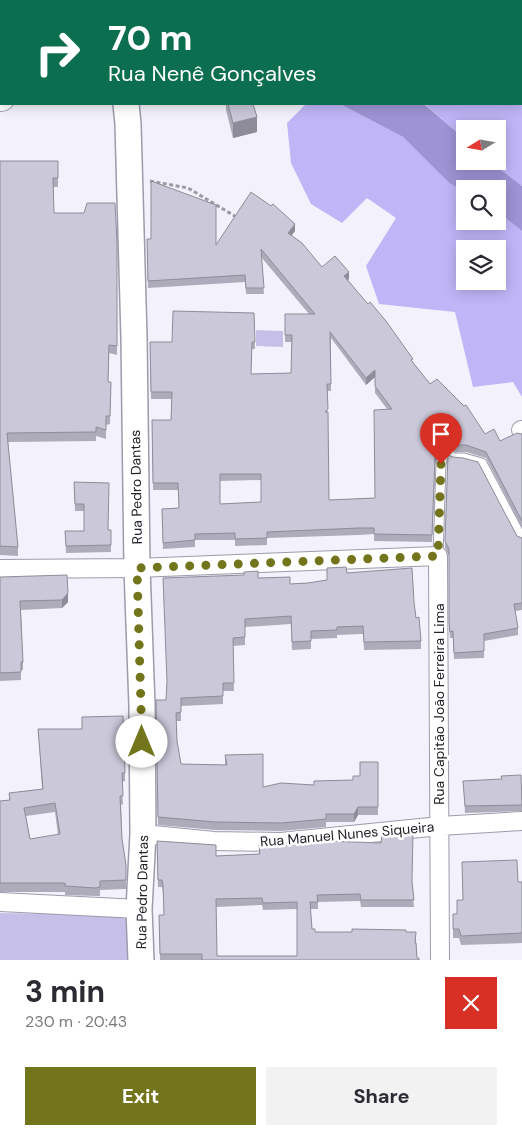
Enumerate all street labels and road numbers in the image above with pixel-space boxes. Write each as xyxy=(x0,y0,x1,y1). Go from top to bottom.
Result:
street label: Rua Pedro Dantas xyxy=(126,430,146,544)
street label: Rua Capitão João Ferreira Lima xyxy=(430,603,448,805)
street label: Rua Manuel Nunes Siqueira xyxy=(259,817,435,851)
street label: Rua Pedro Dantas xyxy=(132,835,152,949)

